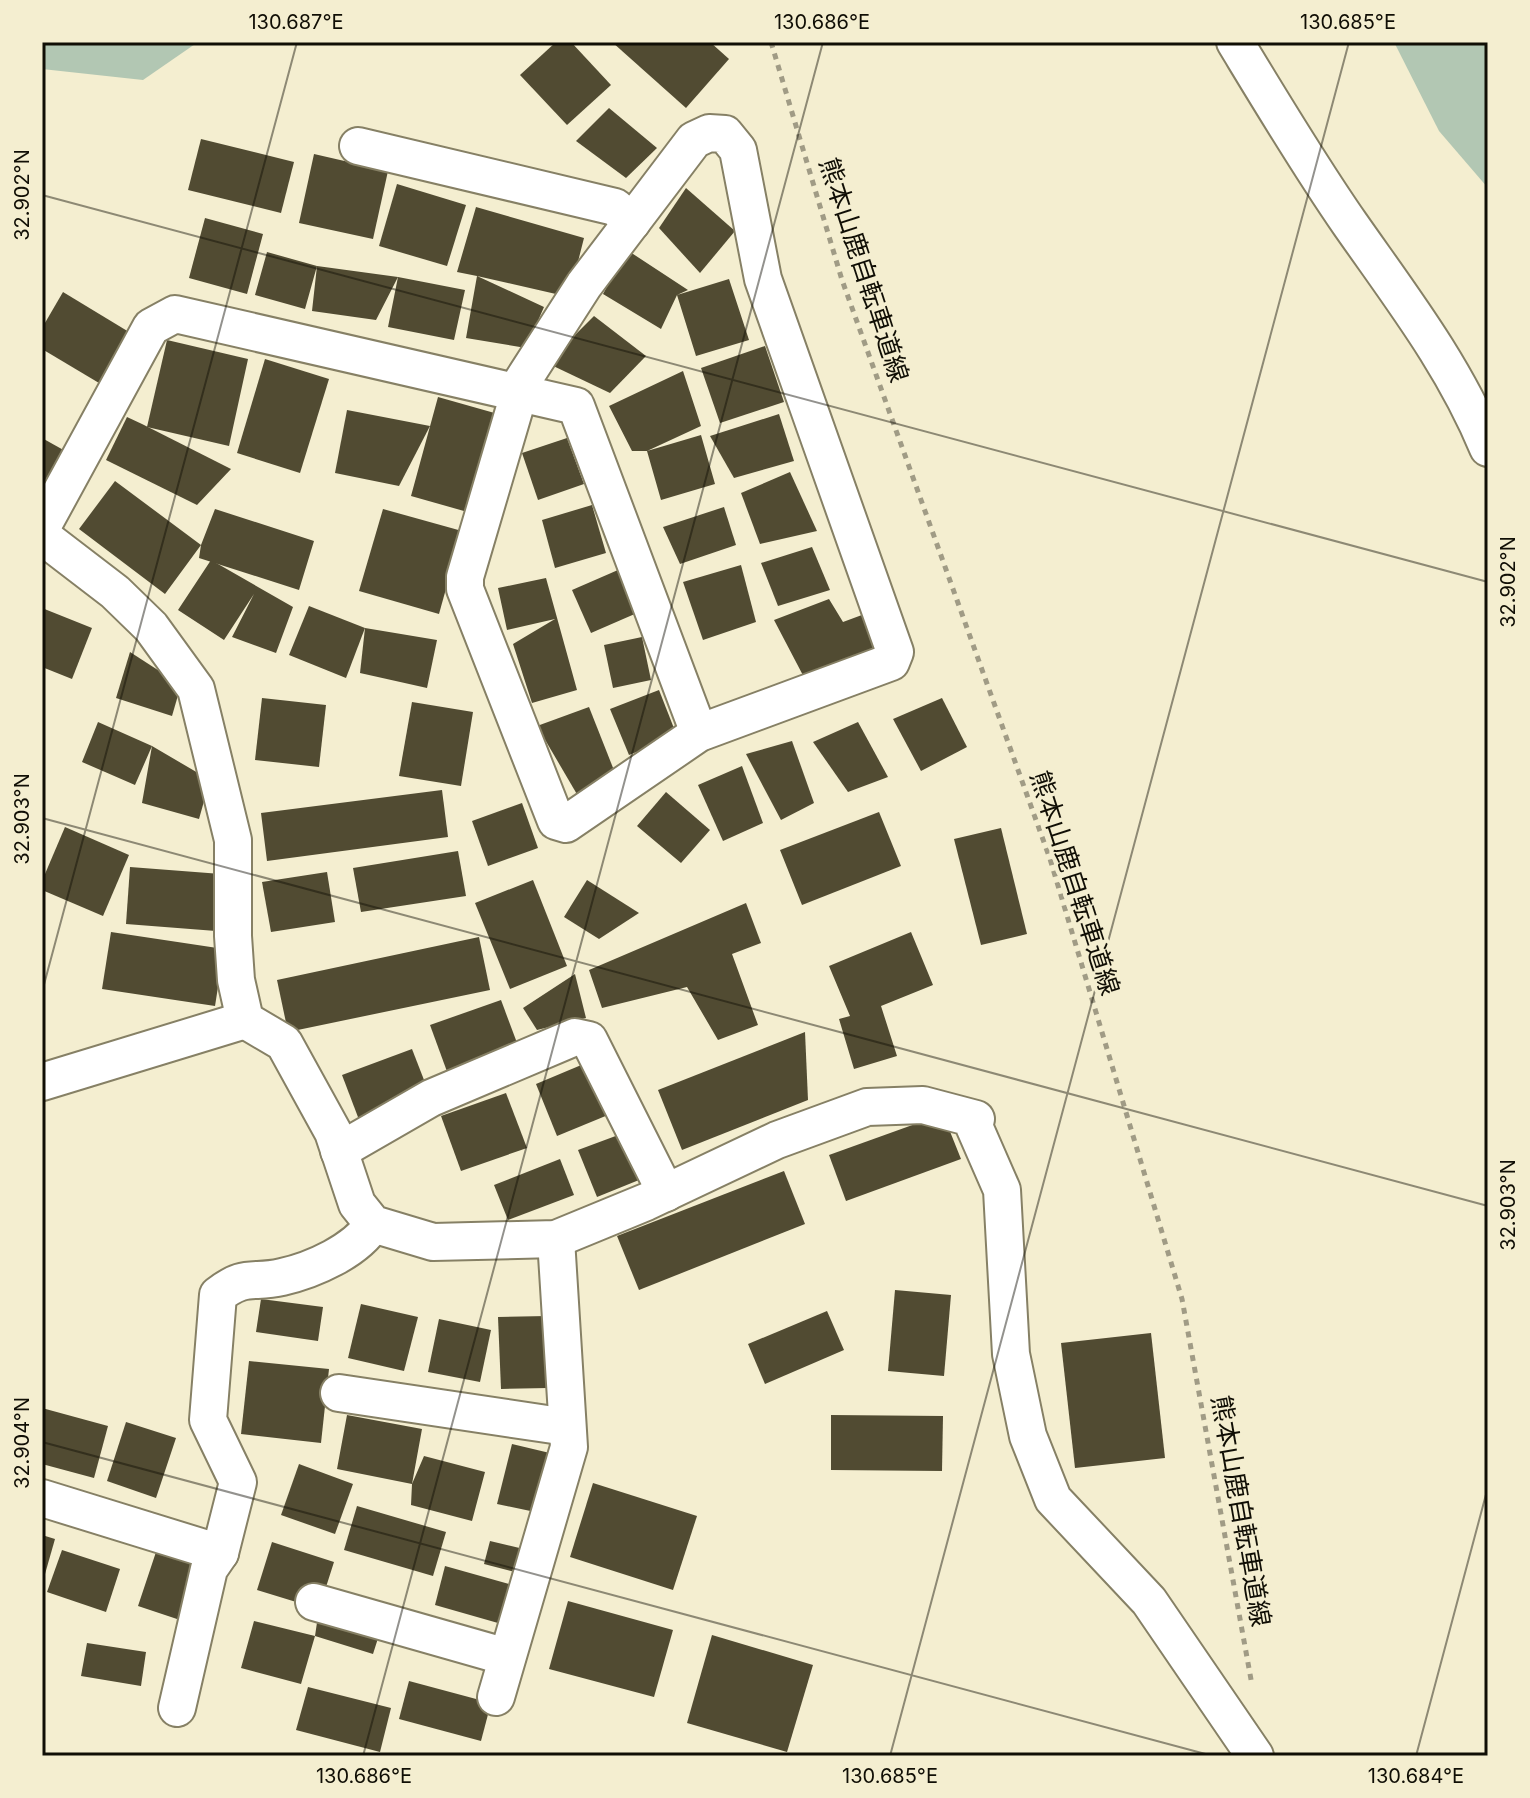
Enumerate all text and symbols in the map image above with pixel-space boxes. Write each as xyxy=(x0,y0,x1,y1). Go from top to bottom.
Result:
text: 130.687°E xyxy=(248,10,344,34)
text: 130.686°E xyxy=(774,10,870,34)
text: 130.685°E xyxy=(1300,10,1396,34)
text: 32.902°N xyxy=(10,149,34,241)
street label: 熊本山鹿自転車道線 xyxy=(814,154,915,386)
text: 32.902°N xyxy=(1496,536,1520,628)
street label: 熊本山鹿自転車道線 xyxy=(1025,767,1126,999)
text: 32.903°N xyxy=(10,773,34,865)
text: 32.903°N xyxy=(1496,1159,1520,1251)
street label: 熊本山鹿自転車道線 xyxy=(1206,1393,1277,1629)
text: 32.904°N xyxy=(10,1397,34,1489)
text: 130.686°E xyxy=(316,1764,412,1788)
text: 130.685°E xyxy=(842,1764,938,1788)
text: 130.684°E xyxy=(1368,1764,1464,1788)

